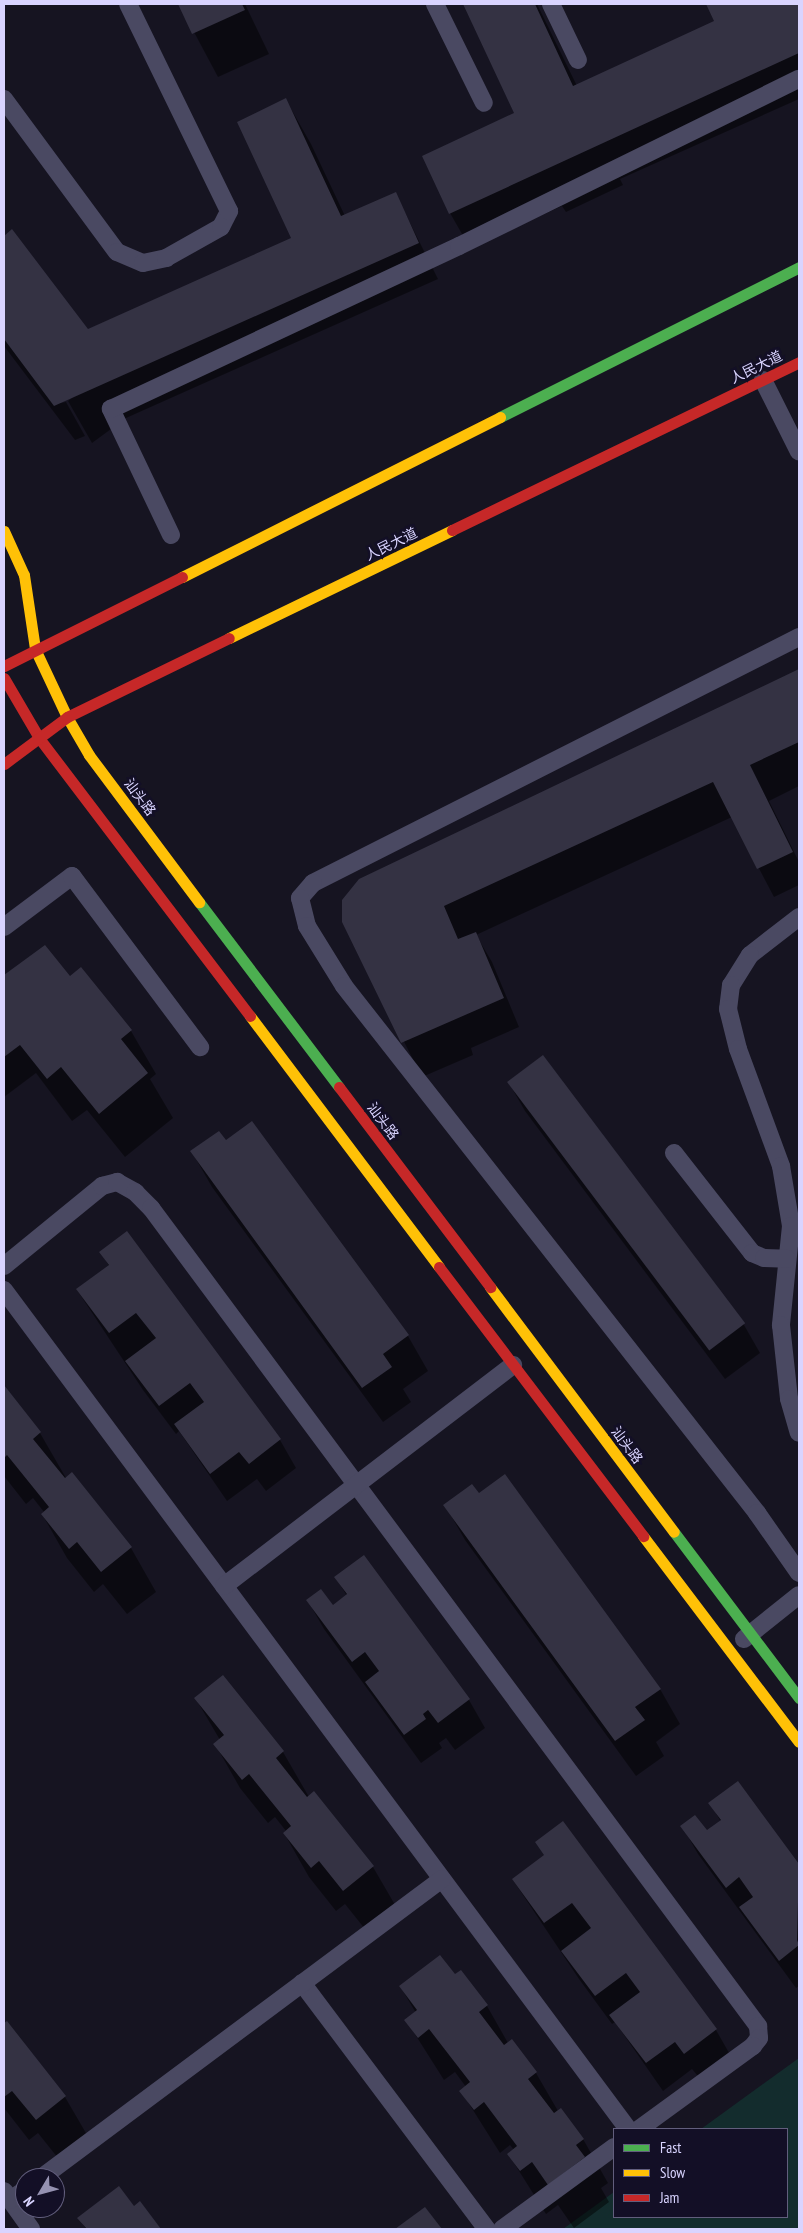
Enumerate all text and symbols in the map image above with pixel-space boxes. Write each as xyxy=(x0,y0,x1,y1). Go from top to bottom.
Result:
street label: 人民大道 xyxy=(727,347,785,387)
street label: 人民大道 xyxy=(362,524,420,564)
street label: 汕头路 xyxy=(121,775,159,819)
street label: 汕头路 xyxy=(364,1099,402,1143)
street label: 汕头路 xyxy=(608,1423,646,1467)
legend xyxy=(613,2128,788,2218)
text: Fast xyxy=(660,2138,681,2157)
text: Slow xyxy=(660,2163,685,2182)
north arrow xyxy=(15,2168,65,2218)
text: Jam xyxy=(660,2188,679,2207)
text: N xyxy=(19,2193,38,2210)

